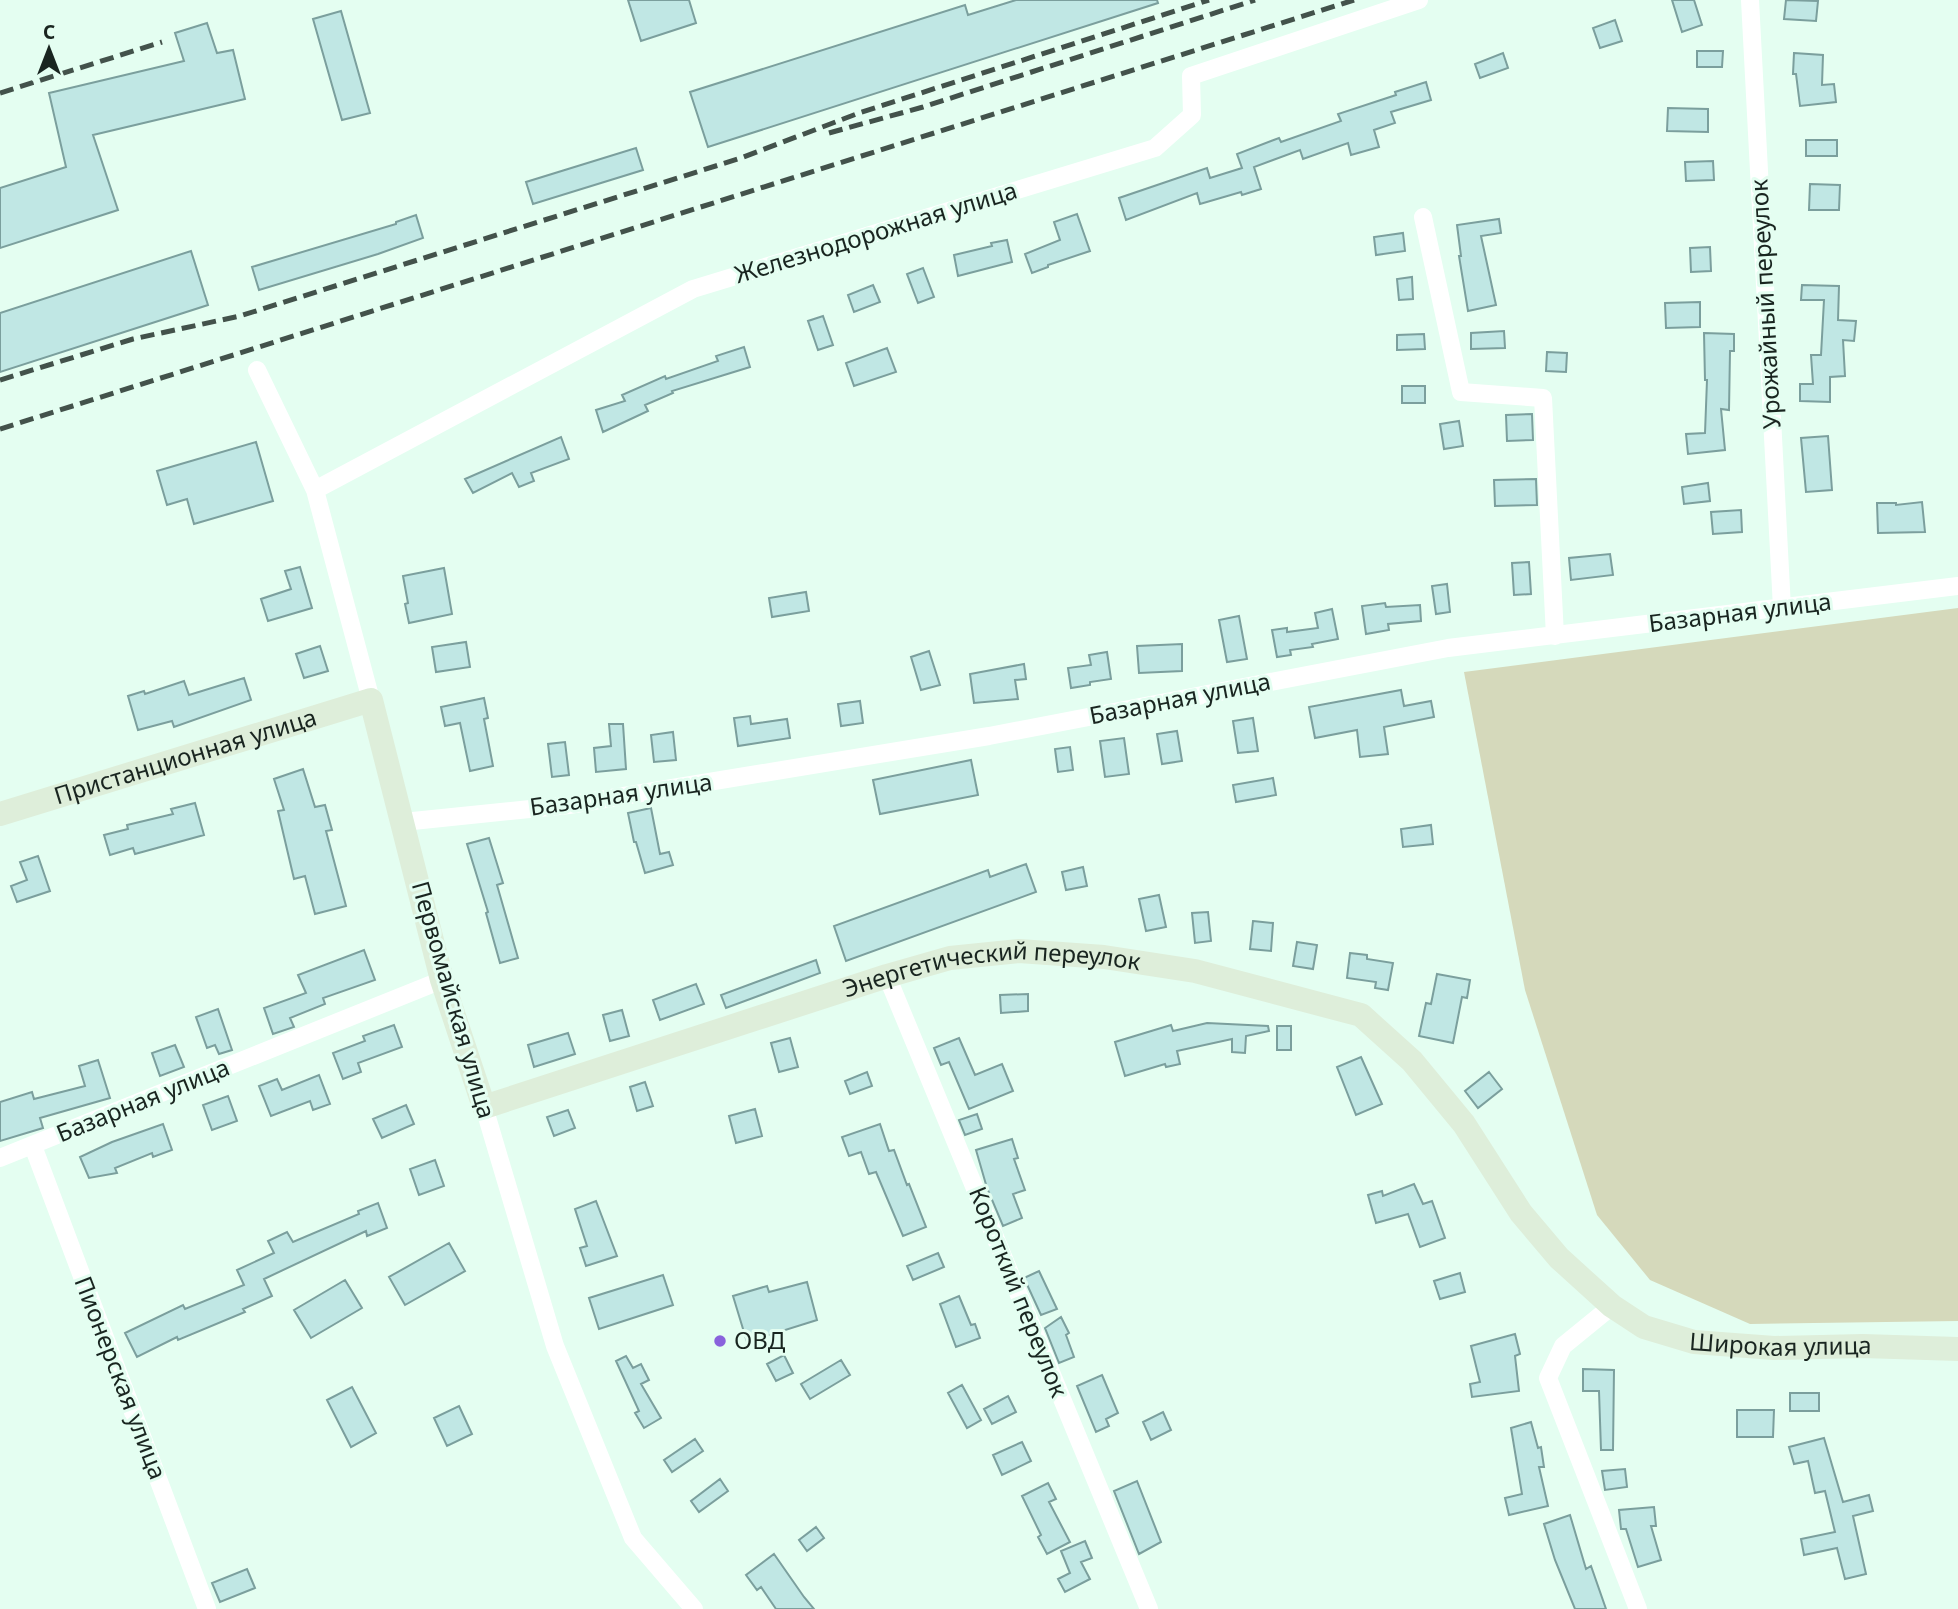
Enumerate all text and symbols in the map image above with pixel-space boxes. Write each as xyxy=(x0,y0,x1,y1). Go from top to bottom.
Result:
north arrow xyxy=(14,14,84,84)
text: С xyxy=(43,19,55,45)
street label: Железнодорожная улица xyxy=(730,173,1021,290)
street label: Урожайный переулок xyxy=(1741,178,1788,430)
street label: Базарная улица xyxy=(1647,584,1833,639)
street label: Базарная улица xyxy=(1086,664,1273,731)
street label: Пристанционная улица xyxy=(50,700,320,811)
street label: Базарная улица xyxy=(527,764,714,823)
street label: Первомайская улица xyxy=(405,877,504,1122)
street label: Энергетический переулок xyxy=(838,933,1143,1004)
street label: Базарная улица xyxy=(51,1050,234,1149)
street label: Короткий переулок xyxy=(962,1181,1077,1402)
street label: Пионерская улица xyxy=(67,1271,175,1484)
place label: ОВД xyxy=(734,1323,786,1356)
street label: Широкая улица xyxy=(1688,1324,1872,1363)
marker: ОВД xyxy=(712,1333,728,1349)

